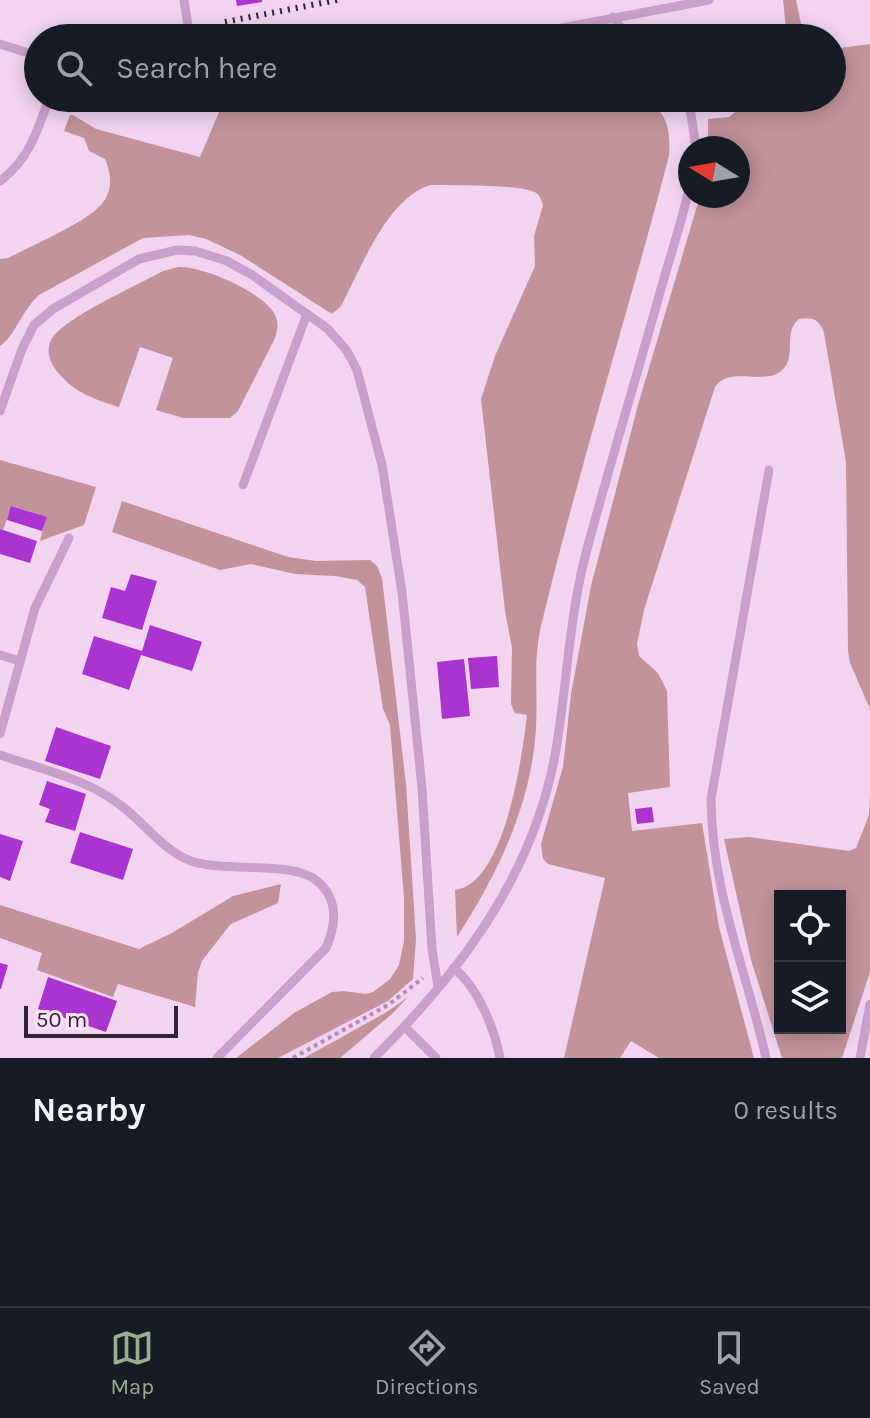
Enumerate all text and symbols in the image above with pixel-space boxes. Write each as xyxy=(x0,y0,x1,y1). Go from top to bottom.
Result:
search box xyxy=(24,24,846,112)
icon: search xyxy=(52,46,96,90)
text: Search here xyxy=(116,50,277,86)
north arrow xyxy=(678,136,750,208)
map controls xyxy=(774,890,846,1034)
button: locate xyxy=(774,890,846,962)
button: layers xyxy=(774,962,846,1034)
scale bar xyxy=(24,1002,178,1038)
text: 50 m xyxy=(36,1007,87,1033)
text: Nearby xyxy=(32,1090,146,1130)
text: 0 results xyxy=(734,1095,838,1126)
tab: Map xyxy=(110,1326,154,1400)
tab: Directions xyxy=(375,1326,478,1400)
tab: Saved xyxy=(699,1326,760,1400)

